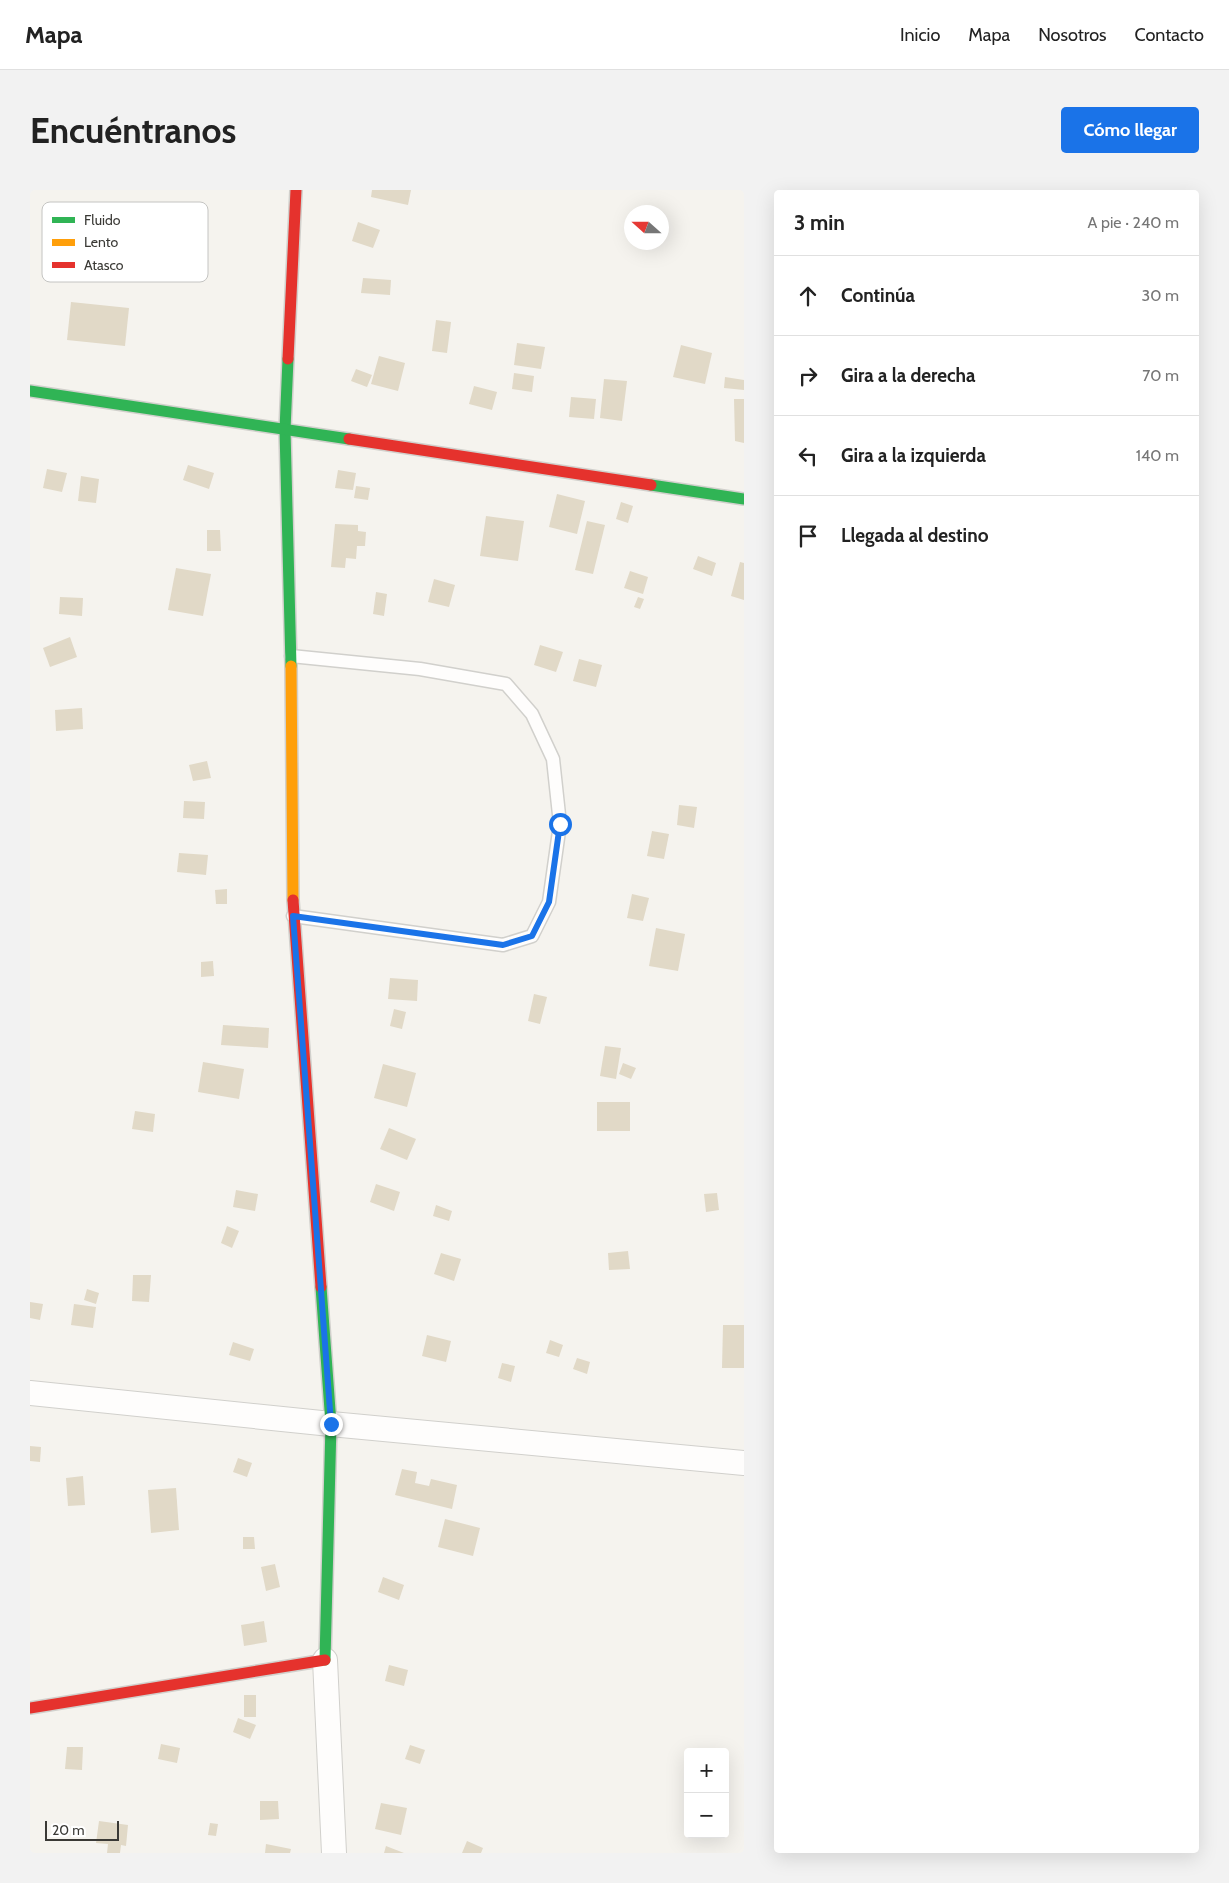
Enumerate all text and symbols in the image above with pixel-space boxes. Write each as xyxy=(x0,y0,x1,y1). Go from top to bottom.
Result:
text: Mapa xyxy=(25,20,82,49)
text: Inicio xyxy=(900,24,940,46)
text: Mapa xyxy=(968,24,1010,46)
text: Nosotros xyxy=(1038,24,1107,46)
text: Contacto xyxy=(1135,24,1204,46)
button: Cómo llegar xyxy=(1061,107,1199,153)
text: Encuéntranos xyxy=(30,109,236,152)
legend xyxy=(42,202,208,282)
north arrow xyxy=(624,205,669,250)
text: 3 min xyxy=(794,210,845,235)
text: Fluido xyxy=(84,211,121,229)
text: A pie · 240 m xyxy=(1088,213,1179,232)
text: Lento xyxy=(84,233,118,251)
text: Atasco xyxy=(84,256,124,274)
icon: ahead xyxy=(794,282,822,310)
text: Continúa xyxy=(841,284,915,307)
text: 30 m xyxy=(1142,286,1179,305)
icon: right xyxy=(794,362,822,390)
text: Gira a la derecha xyxy=(841,364,976,387)
text: 70 m xyxy=(1142,366,1179,385)
icon: left xyxy=(794,442,822,470)
text: Gira a la izquierda xyxy=(841,444,986,467)
text: 140 m xyxy=(1136,446,1179,465)
icon: arrive xyxy=(794,522,822,550)
text: Llegada al destino xyxy=(841,524,988,547)
route start xyxy=(549,813,572,836)
route end xyxy=(320,1413,343,1436)
map controls xyxy=(684,1748,729,1838)
button: + xyxy=(684,1748,729,1793)
button: − xyxy=(684,1793,729,1838)
scale bar xyxy=(45,1818,119,1841)
text: 20 m xyxy=(52,1821,85,1839)

